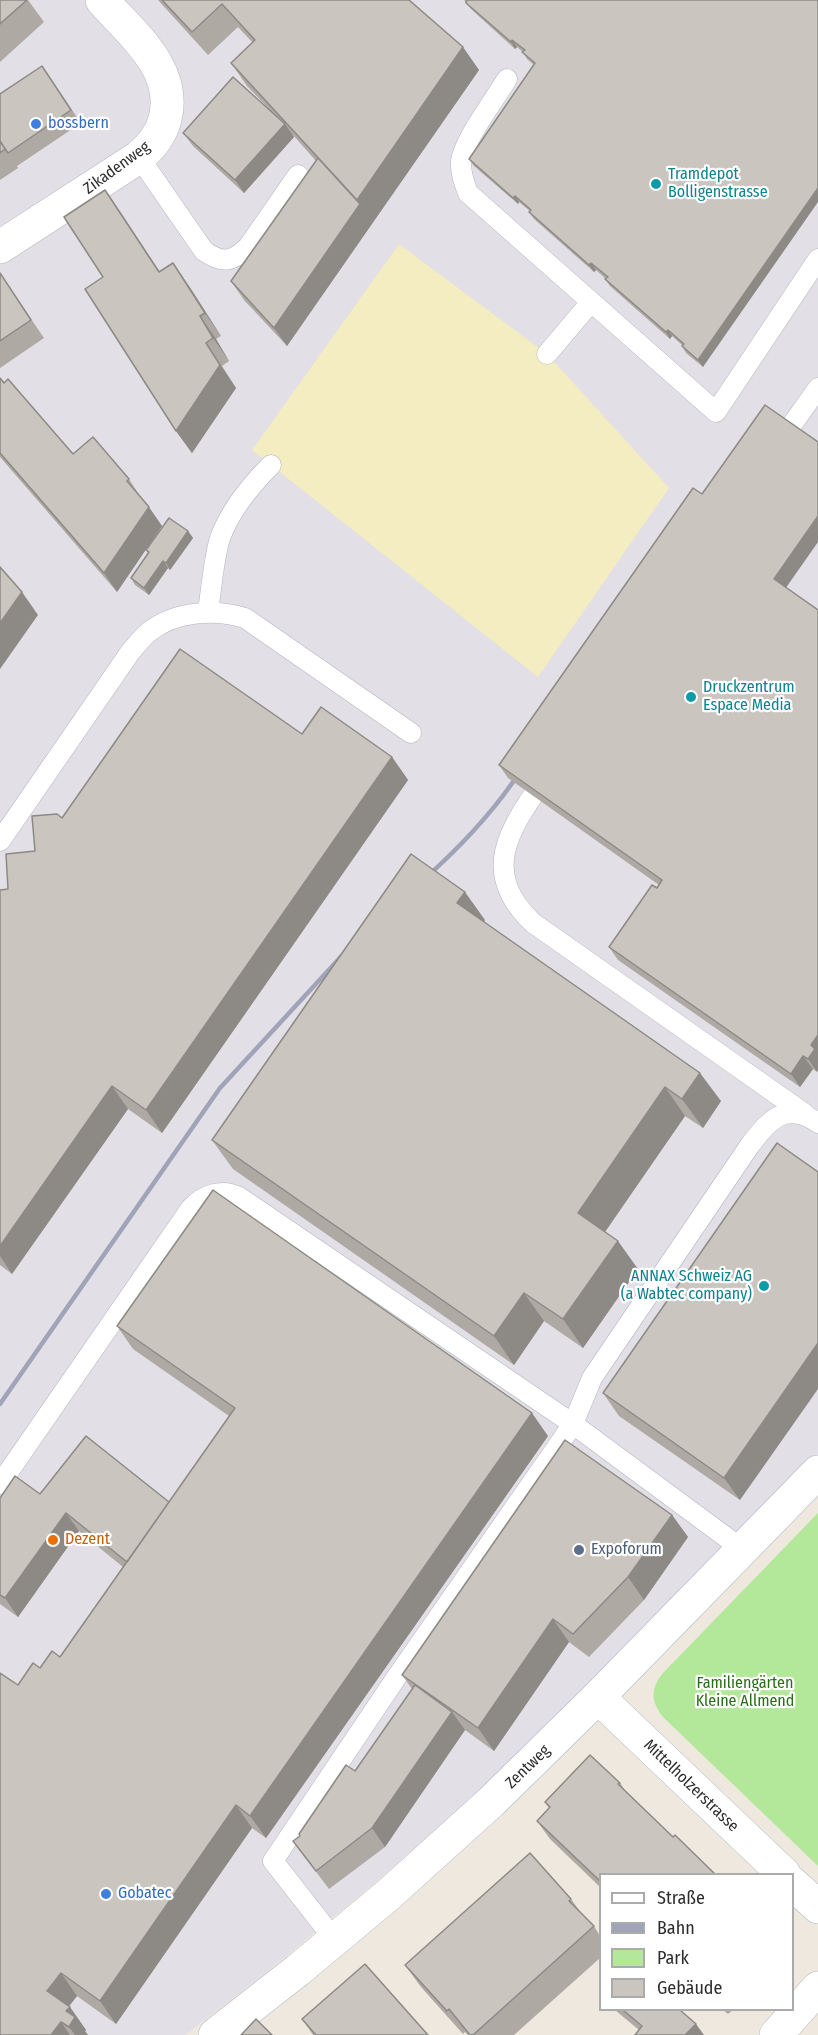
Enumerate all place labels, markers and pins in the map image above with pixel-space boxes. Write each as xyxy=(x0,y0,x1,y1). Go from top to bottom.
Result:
place label: bossbern xyxy=(48,114,109,134)
marker: bossbern xyxy=(29,117,43,131)
place label: Tramdepot Bolligenstrasse xyxy=(668,165,768,203)
marker: Tramdepot Bolligenstrasse xyxy=(649,177,663,191)
place label: Druckzentrum Espace Media xyxy=(703,678,795,716)
marker: Druckzentrum Espace Media xyxy=(684,690,698,704)
place label: ANNAX Schweiz AG (a Wabtec company) xyxy=(621,1267,752,1305)
marker: ANNAX Schweiz AG (a Wabtec company) xyxy=(757,1279,771,1293)
place label: Dezent xyxy=(65,1530,110,1550)
marker: Dezent xyxy=(46,1533,60,1547)
place label: Expoforum xyxy=(591,1540,662,1560)
marker: Expoforum xyxy=(572,1543,586,1557)
place label: Gobatec xyxy=(118,1884,172,1904)
marker: Gobatec xyxy=(99,1887,113,1901)

